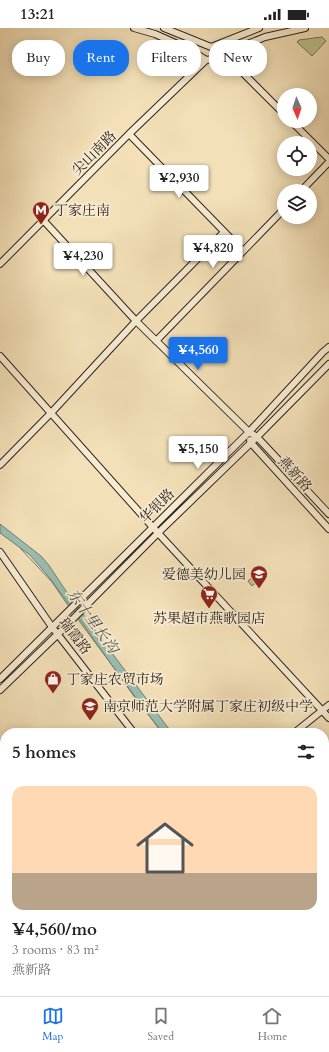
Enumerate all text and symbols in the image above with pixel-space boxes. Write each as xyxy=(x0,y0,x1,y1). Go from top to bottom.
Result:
text: 13:21 xyxy=(20,4,55,24)
chip: Buy xyxy=(12,40,65,76)
chip: Rent xyxy=(73,40,129,76)
chip: Filters xyxy=(137,40,201,76)
chip: New xyxy=(209,40,267,76)
north arrow xyxy=(277,88,317,128)
map controls xyxy=(277,88,317,224)
street label: 尖山南路 xyxy=(67,126,121,180)
button: locate xyxy=(277,136,317,176)
pin: ¥2,930 xyxy=(146,165,212,199)
text: ¥2,930 xyxy=(159,169,199,187)
button: layers xyxy=(277,184,317,224)
metro station icon: 丁家庄南 xyxy=(31,200,51,225)
place label: 丁家庄南 xyxy=(54,201,110,220)
pin: ¥4,820 xyxy=(180,235,246,269)
text: ¥4,820 xyxy=(193,239,233,257)
pin: ¥4,230 xyxy=(50,243,116,277)
text: ¥4,230 xyxy=(63,247,103,265)
pin: ¥4,560 xyxy=(165,337,231,371)
text: ¥4,560 xyxy=(178,341,218,359)
pin: ¥5,150 xyxy=(165,436,231,470)
text: ¥5,150 xyxy=(178,440,218,458)
street label: 燕新路 xyxy=(274,452,316,496)
street label: 华银路 xyxy=(135,484,179,528)
school or university icon: 爱德美幼儿园 xyxy=(249,564,269,589)
place label: 爱德美幼儿园 xyxy=(162,565,246,584)
supermarket icon: 苏果超市燕歌园店 xyxy=(199,584,219,609)
water label: 东十里长沟 xyxy=(63,585,124,659)
place label: 苏果超市燕歌园店 xyxy=(153,609,265,628)
street label: 瑞霞路 xyxy=(55,614,95,658)
shop icon: 丁家庄农贸市场 xyxy=(43,669,63,694)
place label: 丁家庄农贸市场 xyxy=(66,670,164,689)
school or university icon: 南京师范大学附属丁家庄初级中学 xyxy=(80,696,100,721)
place label: 南京师范大学附属丁家庄初级中学 xyxy=(103,697,313,716)
text: 5 homes xyxy=(12,741,76,764)
icon: filters xyxy=(295,741,317,763)
icon: home xyxy=(129,812,201,884)
text: ¥4,560/mo xyxy=(12,918,97,941)
text: 3 rooms · 83 m² xyxy=(12,941,99,959)
text: 燕新路 xyxy=(12,961,51,979)
tab: Map xyxy=(42,1005,64,1044)
tab: Saved xyxy=(147,1005,174,1044)
tab: Home xyxy=(258,1005,287,1044)

